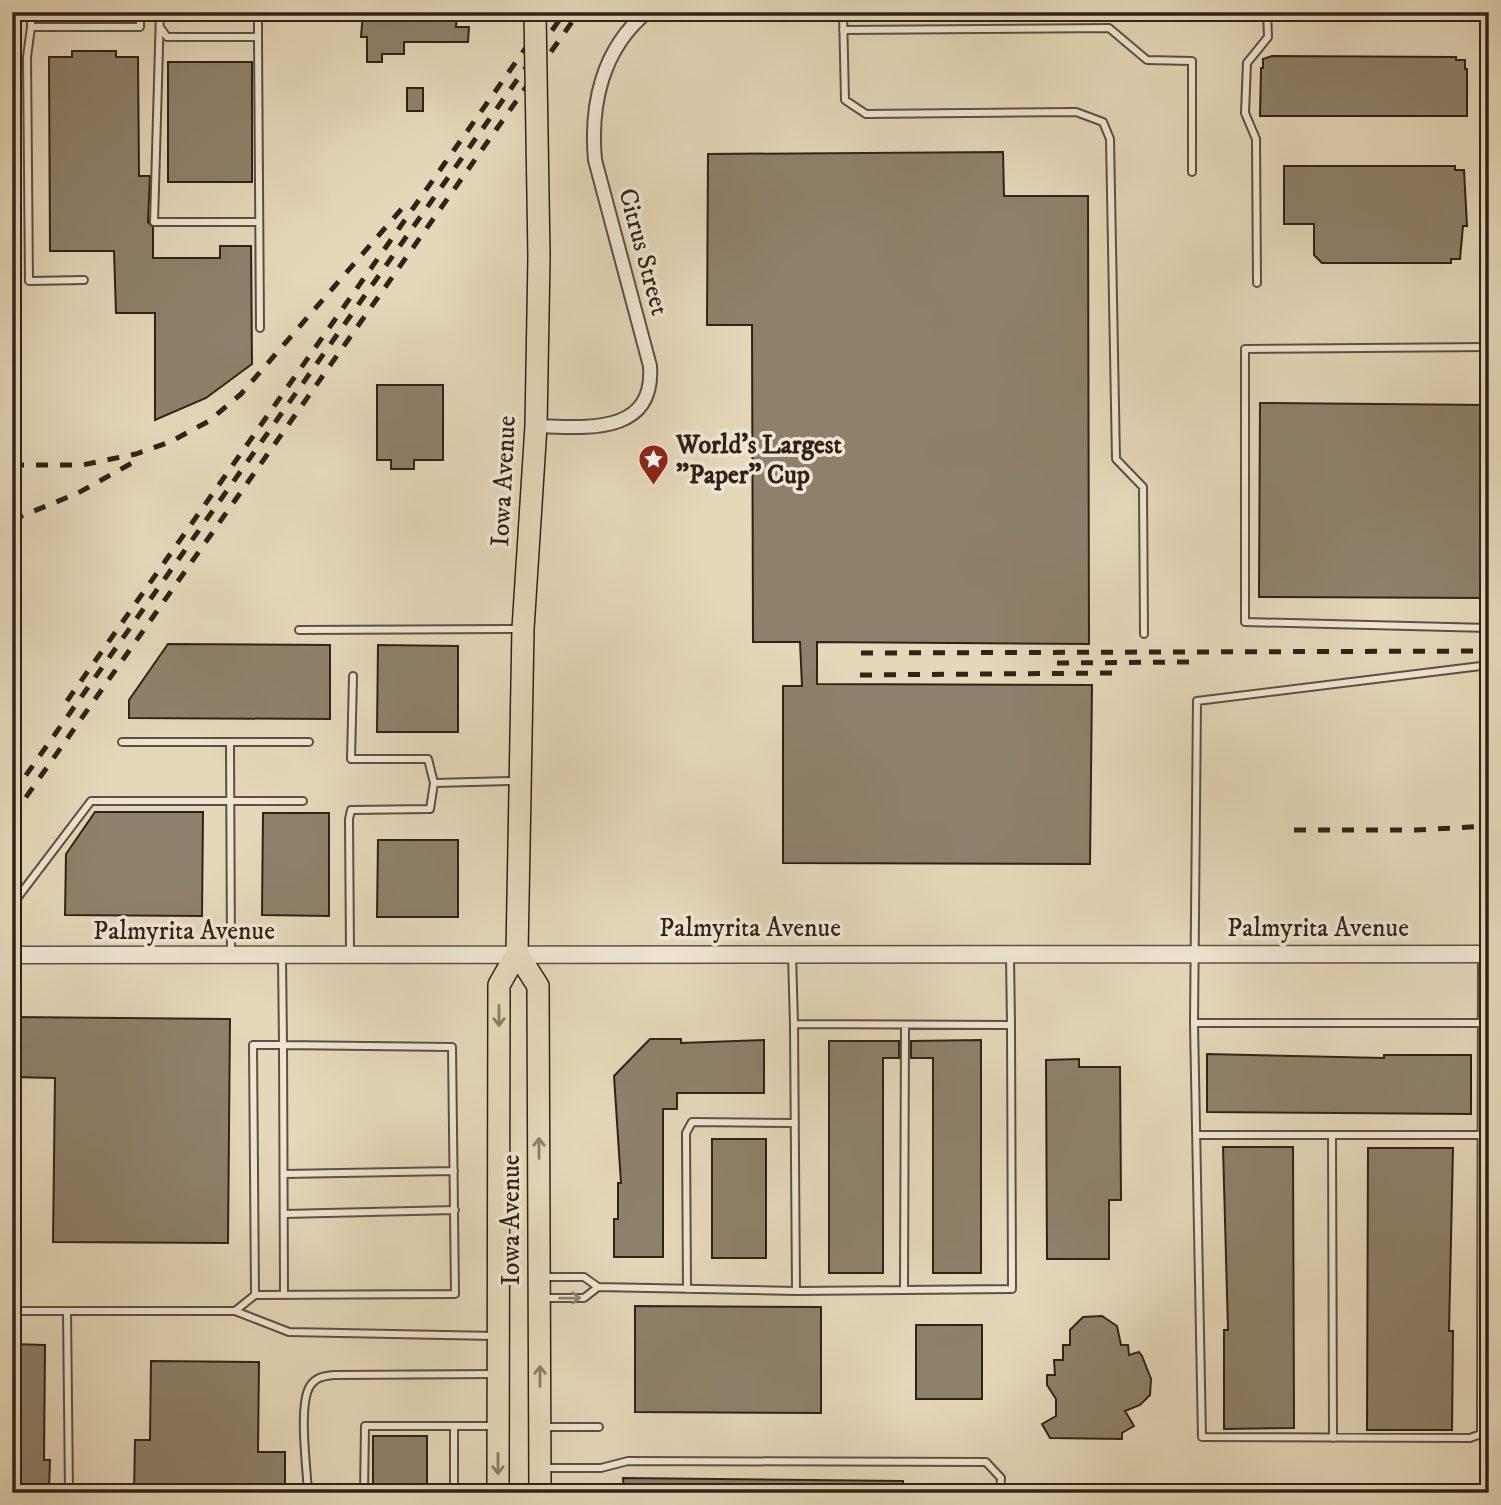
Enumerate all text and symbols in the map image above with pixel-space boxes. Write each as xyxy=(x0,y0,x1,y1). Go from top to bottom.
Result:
street label: Citrus Street xyxy=(610,185,676,319)
street label: Iowa Avenue xyxy=(484,415,524,547)
place label: World's Largest "Paper" Cup xyxy=(675,429,843,492)
place icon: World's Largest "Paper" Cup xyxy=(636,443,670,487)
street label: Palmyrita Avenue xyxy=(659,912,841,945)
street label: Palmyrita Avenue xyxy=(1227,912,1409,945)
street label: Palmyrita Avenue xyxy=(93,915,275,948)
one-way arrow xyxy=(492,1005,506,1028)
one-way arrow xyxy=(532,1137,546,1160)
street label: Iowa Avenue xyxy=(495,1154,528,1286)
one-way arrow xyxy=(559,1291,582,1305)
one-way arrow xyxy=(533,1364,547,1387)
one-way arrow xyxy=(491,1453,505,1476)

